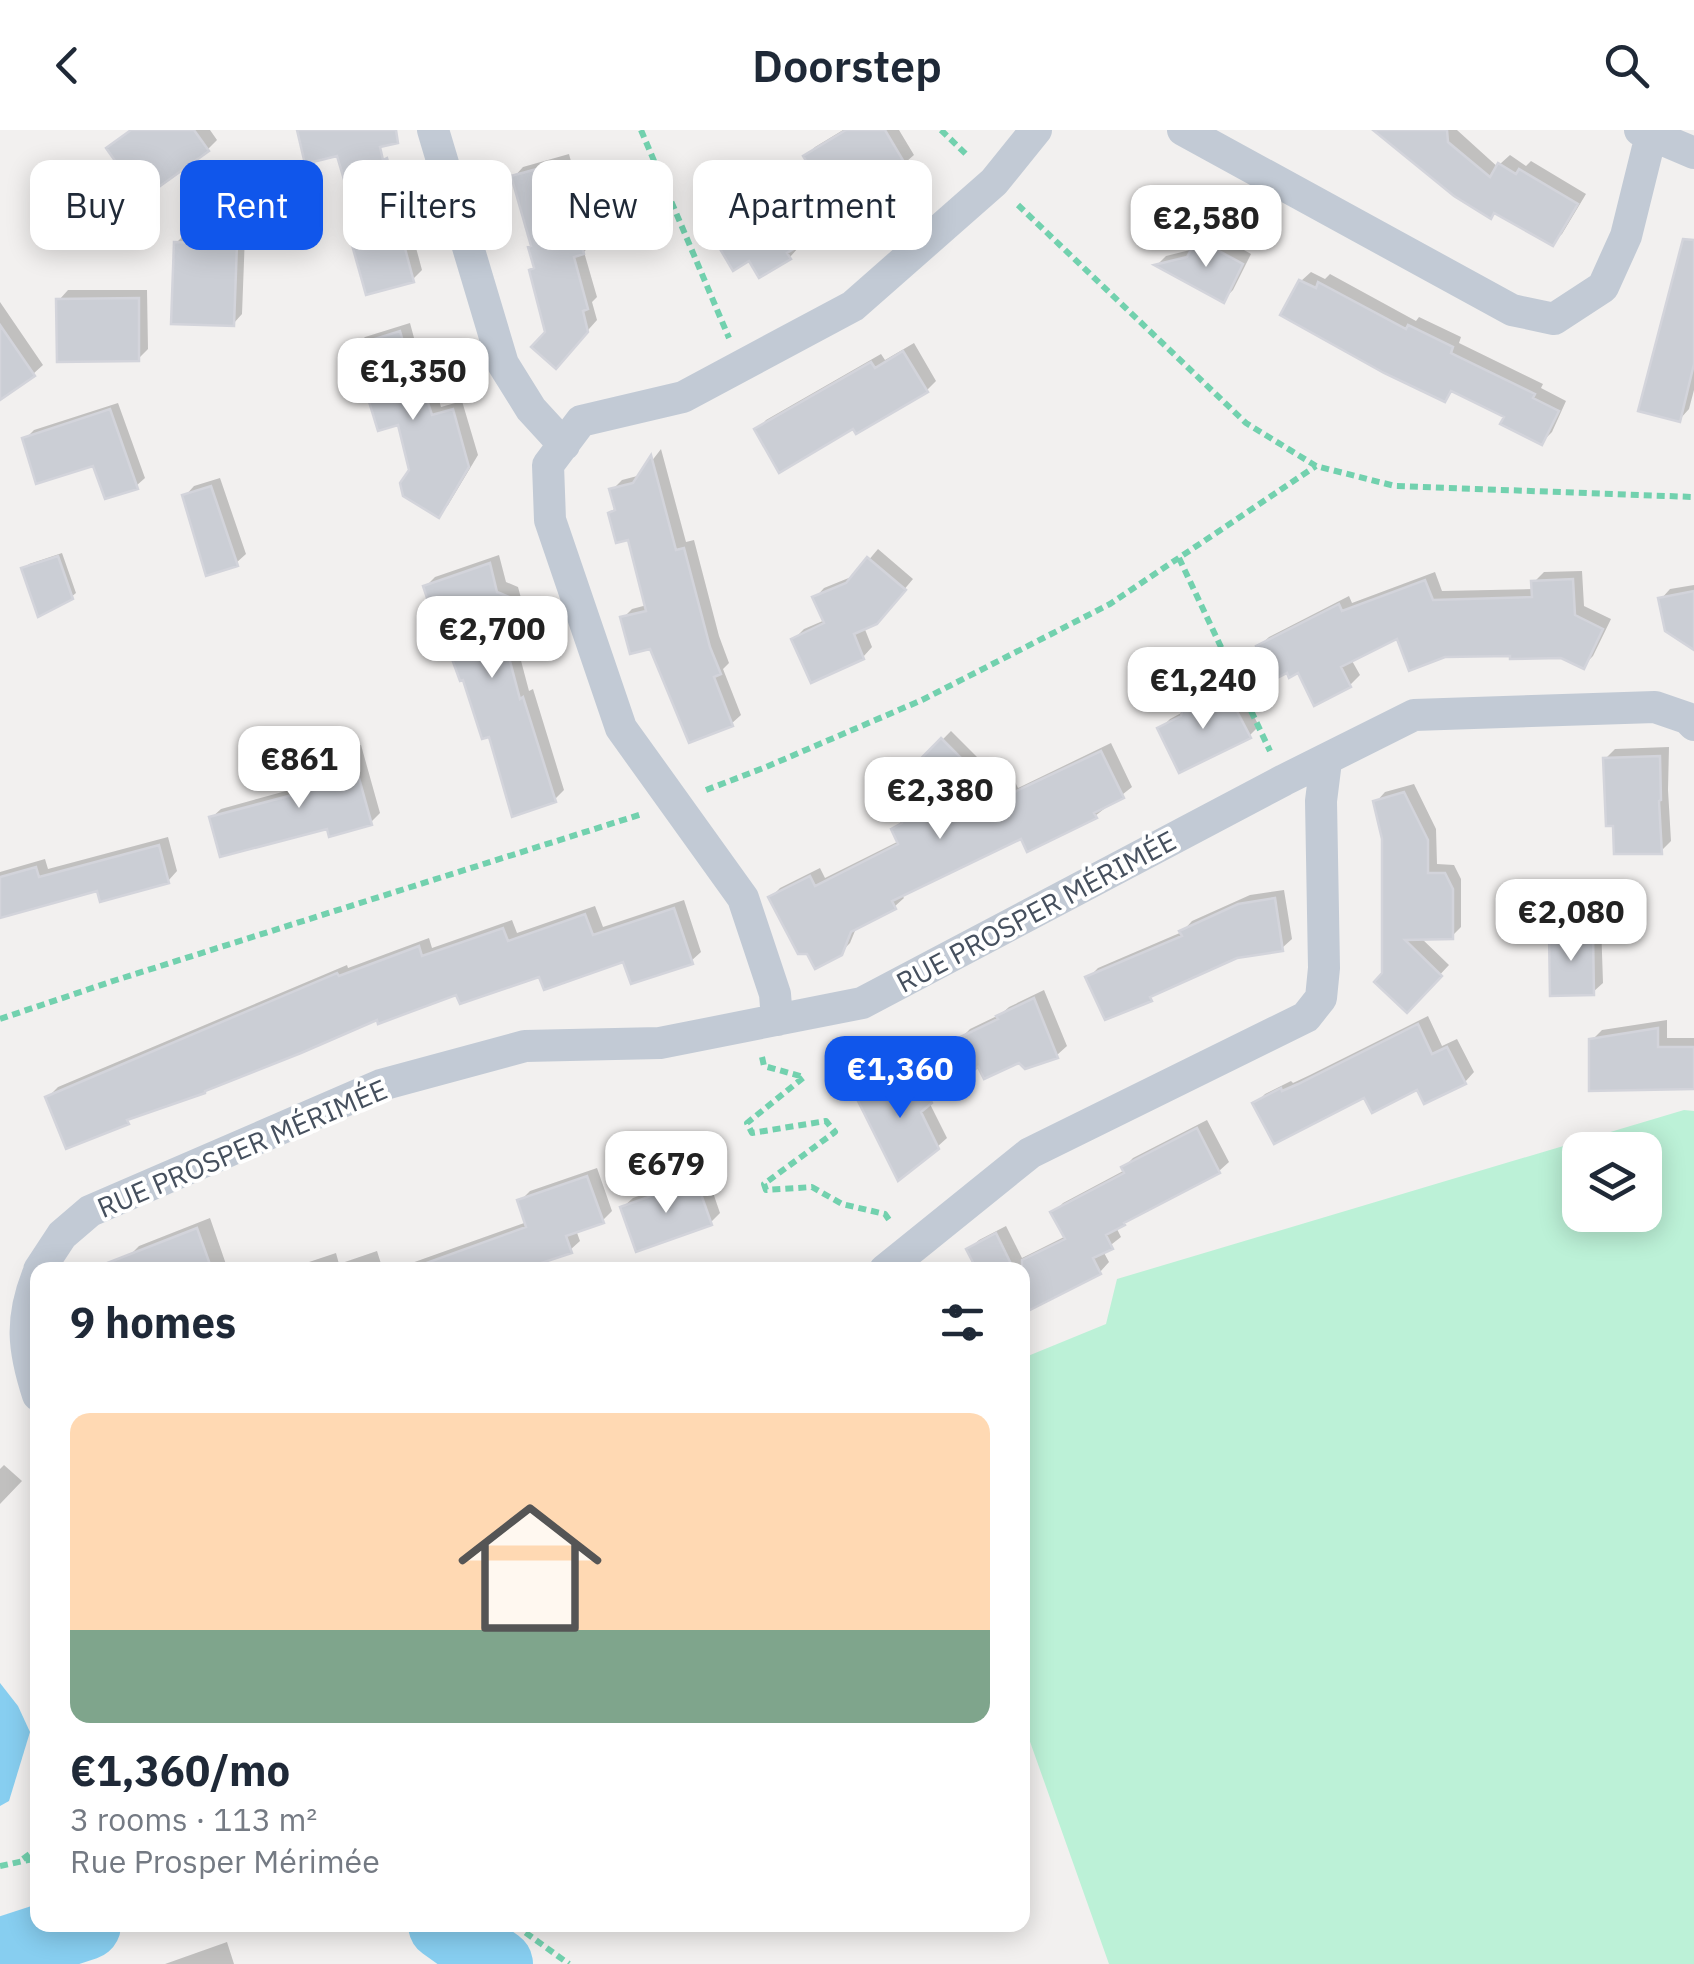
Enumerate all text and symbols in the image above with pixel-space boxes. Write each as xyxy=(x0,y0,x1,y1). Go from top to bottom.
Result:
text: Doorstep xyxy=(752,36,942,94)
icon: back xyxy=(40,38,95,93)
icon: search xyxy=(1599,38,1654,93)
chip: Buy xyxy=(30,160,160,250)
chip: Rent xyxy=(180,160,323,250)
chip: Filters xyxy=(343,160,512,250)
chip: New xyxy=(532,160,673,250)
chip: Apartment xyxy=(693,160,932,250)
pin: €2,580 xyxy=(1125,185,1287,270)
text: €2,580 xyxy=(1153,196,1259,238)
pin: €1,350 xyxy=(332,338,494,423)
text: €1,350 xyxy=(360,349,466,391)
pin: €2,700 xyxy=(411,596,573,681)
text: €2,700 xyxy=(439,607,545,649)
pin: €1,240 xyxy=(1122,647,1284,732)
text: €1,240 xyxy=(1150,658,1256,700)
pin: €861 xyxy=(240,726,358,811)
text: €861 xyxy=(260,737,338,779)
pin: €2,380 xyxy=(859,757,1021,842)
text: €2,380 xyxy=(887,768,993,810)
street label: RUE PROSPER MÉRIMÉE xyxy=(890,822,1182,1000)
pin: €2,080 xyxy=(1490,879,1652,964)
text: €2,080 xyxy=(1518,890,1624,932)
pin: €1,360 xyxy=(819,1036,981,1121)
text: €1,360 xyxy=(847,1047,953,1089)
street label: RUE PROSPER MÉRIMÉE xyxy=(91,1070,393,1226)
pin: €679 xyxy=(607,1131,725,1216)
map controls xyxy=(1562,1132,1662,1232)
button: layers xyxy=(1562,1132,1662,1232)
text: €679 xyxy=(627,1142,705,1184)
text: 9 homes xyxy=(70,1295,236,1350)
icon: filters xyxy=(935,1295,990,1350)
icon: home xyxy=(440,1478,620,1658)
text: €1,360/mo xyxy=(70,1743,290,1798)
text: 3 rooms · 113 m² xyxy=(70,1798,317,1840)
text: Rue Prosper Mérimée xyxy=(70,1840,380,1882)

